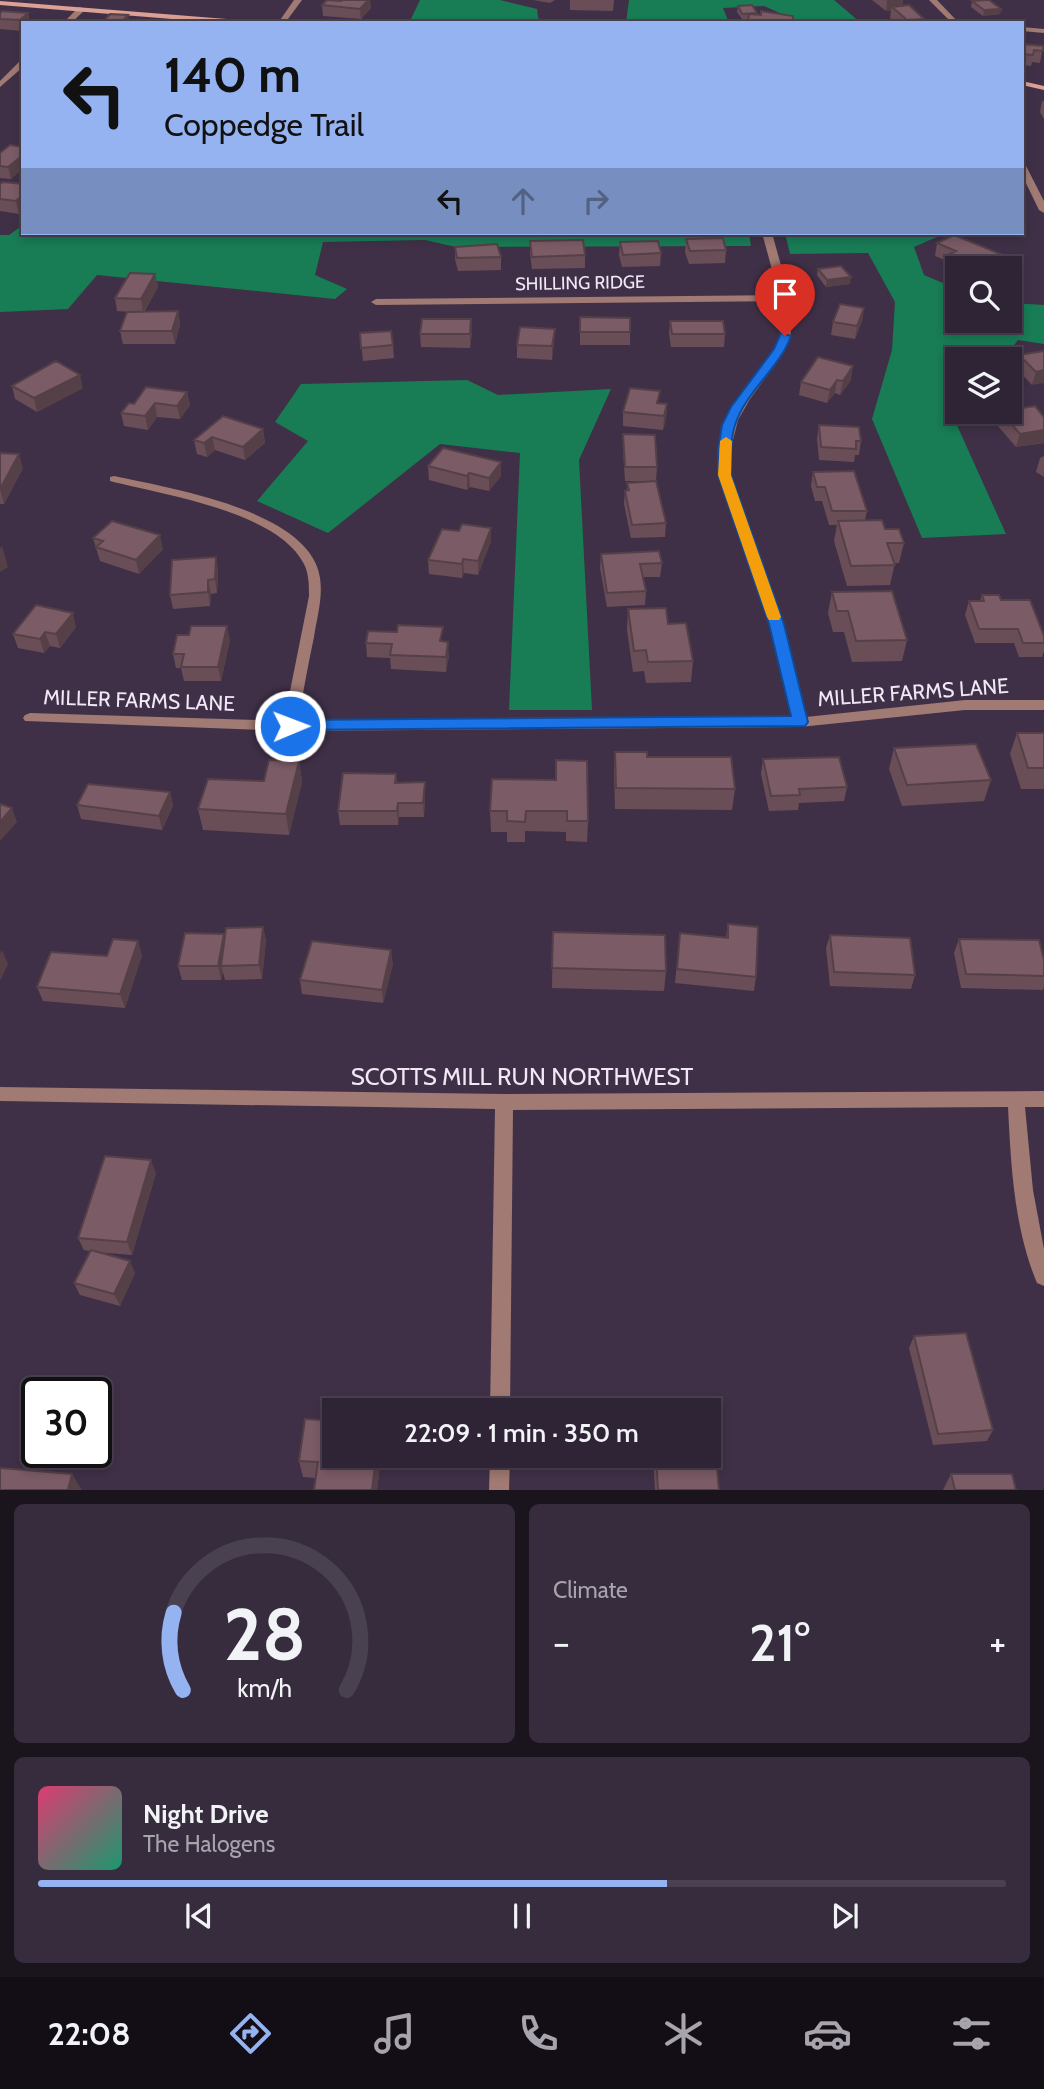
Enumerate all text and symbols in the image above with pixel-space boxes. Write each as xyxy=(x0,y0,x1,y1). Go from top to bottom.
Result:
text: 140 m xyxy=(164,45,301,104)
icon: left xyxy=(49,49,140,140)
text: Coppedge Trail xyxy=(164,105,364,144)
icon: left xyxy=(431,182,469,220)
icon: ahead xyxy=(504,182,542,220)
icon: right xyxy=(577,182,615,220)
map controls xyxy=(945,256,1022,424)
button: search xyxy=(945,256,1022,333)
pin xyxy=(755,264,815,336)
street label: SHILLING RIDGE xyxy=(515,271,645,295)
icon: arrive xyxy=(766,275,804,313)
button: layers xyxy=(945,347,1022,424)
street label: MILLER FARMS LANE xyxy=(816,673,1010,711)
street label: MILLER FARMS LANE xyxy=(43,684,235,716)
position arrow xyxy=(253,689,327,763)
street label: SCOTTS MILL RUN NORTHWEST xyxy=(351,1062,693,1091)
speed limit sign: 30 xyxy=(21,1377,112,1468)
text: 22:09 · 1 min · 350 m xyxy=(404,1417,639,1449)
text: Climate xyxy=(553,1576,628,1604)
text: 28 xyxy=(223,1590,306,1678)
text: 21° xyxy=(749,1611,810,1674)
text: − xyxy=(553,1619,570,1666)
text: + xyxy=(989,1619,1006,1666)
text: km/h xyxy=(237,1672,292,1702)
text: Night Drive xyxy=(143,1798,269,1830)
text: The Halogens xyxy=(143,1830,275,1858)
icon: previous xyxy=(180,1897,218,1935)
icon: pause xyxy=(503,1897,541,1935)
icon: next xyxy=(826,1897,864,1935)
icon: directions xyxy=(226,2009,275,2058)
icon: music xyxy=(370,2009,419,2058)
icon: phone xyxy=(514,2009,563,2058)
icon: climate xyxy=(659,2009,708,2058)
icon: car xyxy=(803,2009,852,2058)
icon: filters xyxy=(947,2009,996,2058)
text: 22:08 xyxy=(48,2014,131,2053)

